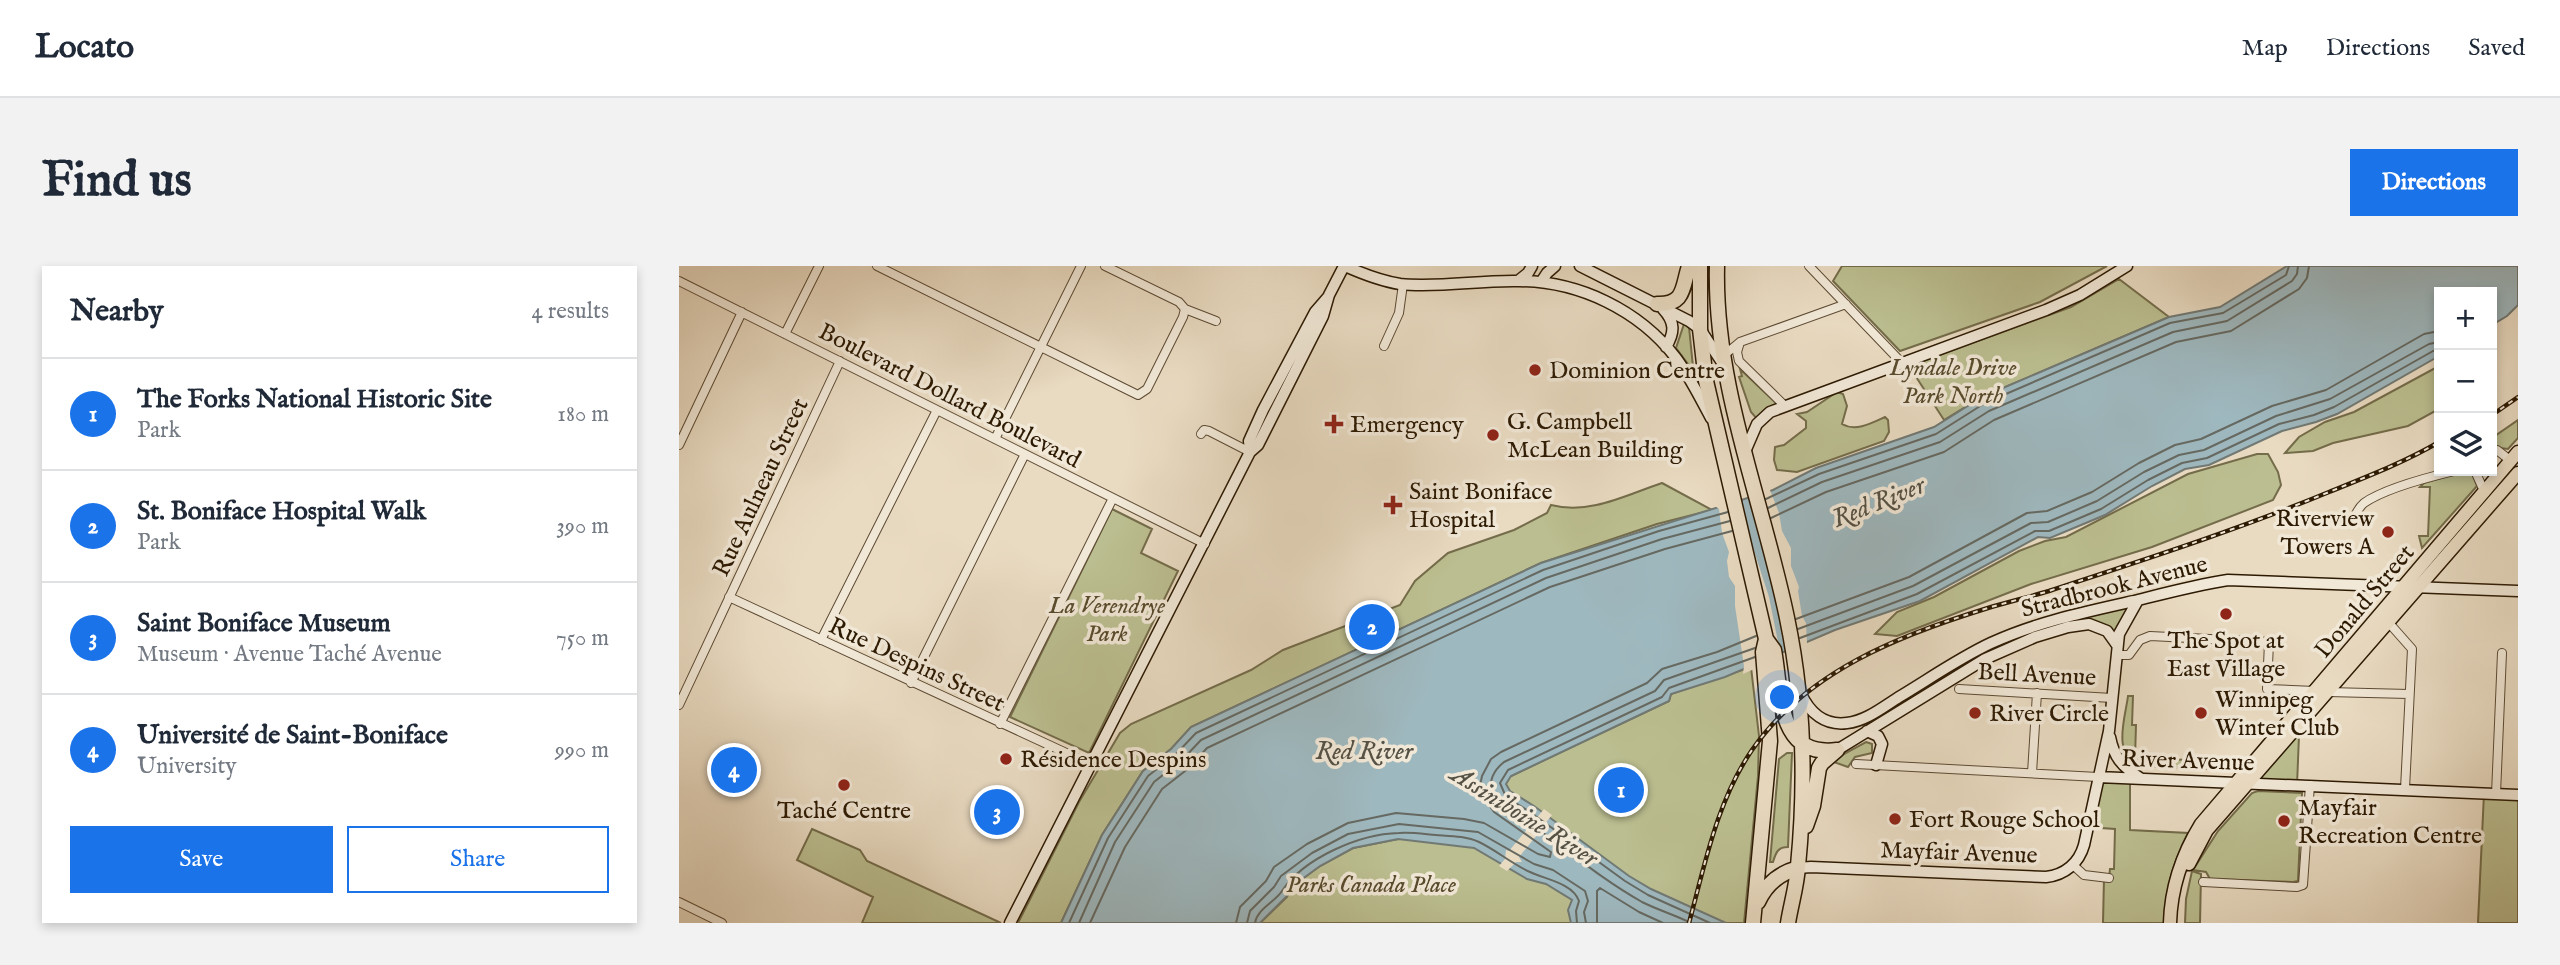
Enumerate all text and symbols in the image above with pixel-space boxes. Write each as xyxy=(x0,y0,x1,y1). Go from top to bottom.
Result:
text: Locato xyxy=(35,27,134,69)
text: Map xyxy=(2242,33,2288,64)
text: Directions xyxy=(2326,33,2430,64)
text: Saved xyxy=(2468,33,2525,64)
button: Directions xyxy=(2350,149,2518,216)
text: Find us xyxy=(42,151,192,213)
map controls xyxy=(2434,287,2497,476)
button: + xyxy=(2434,287,2497,350)
text: Nearby xyxy=(70,293,163,331)
text: 4 results xyxy=(531,297,609,326)
street label: Boulevard Dollard Boulevard xyxy=(813,317,1086,476)
button: − xyxy=(2434,350,2497,413)
park label: Lyndale Drive Park North xyxy=(1889,353,2016,412)
place label: Dominion Centre xyxy=(1549,356,1725,387)
marker: Dominion Centre xyxy=(1527,362,1543,378)
text: The Forks National Historic Site xyxy=(137,383,492,416)
street label: Rue Aulneau Street xyxy=(706,393,816,582)
text: 1 xyxy=(89,400,97,429)
text: 180 m xyxy=(557,400,609,429)
place label: G. Campbell McLean Building xyxy=(1507,407,1684,466)
place label: Emergency xyxy=(1350,410,1464,441)
button: layers xyxy=(2434,413,2497,476)
marker: Emergency xyxy=(1324,414,1344,434)
text: Park xyxy=(137,416,181,445)
marker: G. Campbell McLean Building xyxy=(1485,427,1501,443)
water label: Red River xyxy=(1827,468,1931,536)
place label: Saint Boniface Hospital xyxy=(1409,477,1553,536)
text: St. Boniface Hospital Walk xyxy=(137,495,426,528)
marker: Saint Boniface Hospital xyxy=(1383,495,1403,515)
place label: Riverview Towers A xyxy=(2275,504,2375,563)
text: 2 xyxy=(88,512,98,541)
text: 390 m xyxy=(556,512,609,541)
marker: Riverview Towers A xyxy=(2380,524,2396,540)
text: Park xyxy=(137,528,181,557)
street label: Donald Street xyxy=(2308,539,2422,665)
street label: Stradbrook Avenue xyxy=(2018,549,2211,626)
park label: La Verendrye Park xyxy=(1048,591,1165,650)
pin: 2 xyxy=(1349,601,1395,653)
marker: The Spot at East Village xyxy=(2218,606,2234,622)
text: Saint Boniface Museum xyxy=(137,607,391,640)
street label: Rue Despins Street xyxy=(823,611,1009,720)
text: 3 xyxy=(89,624,97,653)
text: 750 m xyxy=(556,624,609,653)
place label: The Spot at East Village xyxy=(2167,626,2285,685)
text: Museum · Avenue Taché Avenue xyxy=(137,640,442,669)
street label: Bell Avenue xyxy=(1977,657,2097,694)
your location xyxy=(1765,680,1799,714)
place label: Winnipeg Winter Club xyxy=(2215,685,2339,744)
place label: River Circle xyxy=(1989,699,2109,730)
marker: River Circle xyxy=(1967,705,1983,721)
marker: Winnipeg Winter Club xyxy=(2193,705,2209,721)
text: Université de Saint-Boniface xyxy=(137,719,448,752)
water label: Red River xyxy=(1315,735,1414,768)
text: 4 xyxy=(87,736,99,765)
text: 990 m xyxy=(555,736,609,765)
pin: 4 xyxy=(711,744,757,796)
street label: River Avenue xyxy=(2121,744,2255,779)
place label: Résidence Despins xyxy=(1020,745,1206,776)
marker: Résidence Despins xyxy=(998,751,1014,767)
text: University xyxy=(137,752,237,781)
water label: Assiniboine River xyxy=(1442,756,1605,875)
pin: 1 xyxy=(1598,764,1644,816)
marker: Taché Centre xyxy=(836,777,852,793)
pin: 3 xyxy=(974,786,1020,838)
place label: Mayfair Recreation Centre xyxy=(2298,793,2482,852)
place label: Taché Centre xyxy=(777,796,911,827)
place label: Fort Rouge School xyxy=(1909,805,2100,836)
marker: Fort Rouge School xyxy=(1887,811,1903,827)
marker: Mayfair Recreation Centre xyxy=(2276,813,2292,829)
button: Save xyxy=(70,826,333,893)
button: Share xyxy=(347,826,609,893)
street label: Mayfair Avenue xyxy=(1880,835,2038,872)
park label: Parks Canada Place xyxy=(1286,870,1456,901)

